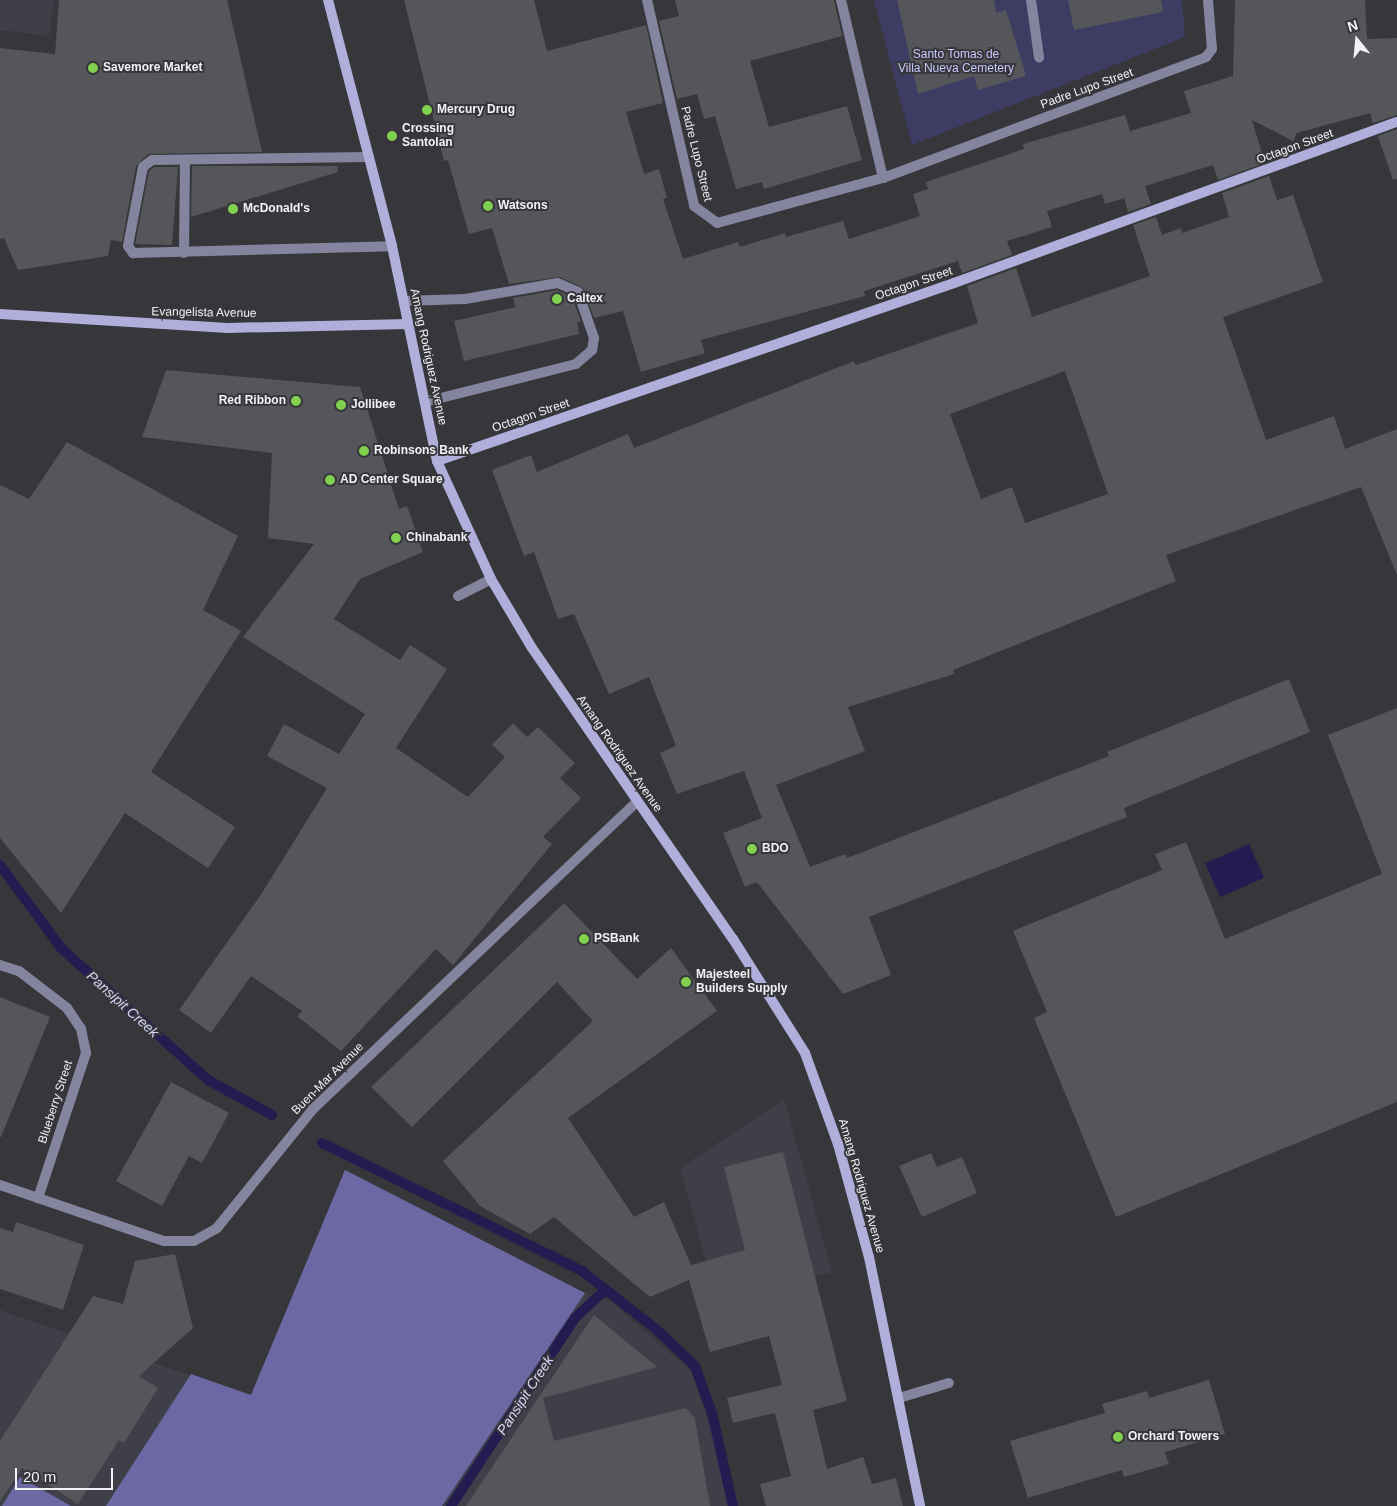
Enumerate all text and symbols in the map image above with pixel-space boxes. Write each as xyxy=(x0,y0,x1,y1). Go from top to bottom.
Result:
north arrow xyxy=(1332,15,1382,65)
text: N xyxy=(1345,17,1360,35)
park label: Santo Tomas de Villa Nueva Cemetery xyxy=(898,48,1014,76)
place label: Savemore Market xyxy=(103,61,202,75)
marker: Savemore Market xyxy=(87,62,99,74)
street label: Padre Lupo Street xyxy=(1039,66,1135,112)
place label: Mercury Drug xyxy=(437,103,515,117)
marker: Mercury Drug xyxy=(421,104,433,116)
street label: Padre Lupo Street xyxy=(677,105,715,203)
place label: Crossing Santolan xyxy=(402,122,454,150)
street label: Octagon Street xyxy=(1255,126,1335,168)
marker: Crossing Santolan xyxy=(386,130,398,142)
place label: Watsons xyxy=(498,199,548,213)
marker: Watsons xyxy=(482,200,494,212)
place label: McDonald's xyxy=(243,202,310,216)
marker: McDonald's xyxy=(227,203,239,215)
street label: Octagon Street xyxy=(873,264,955,304)
street label: Amang Rodriguez Avenue xyxy=(406,287,450,427)
place label: Caltex xyxy=(567,292,603,306)
marker: Caltex xyxy=(551,293,563,305)
street label: Evangelista Avenue xyxy=(151,305,257,321)
place label: Red Ribbon xyxy=(219,394,286,408)
marker: Red Ribbon xyxy=(290,395,302,407)
street label: Octagon Street xyxy=(490,396,572,436)
place label: Jollibee xyxy=(351,398,396,412)
marker: Jollibee xyxy=(335,399,347,411)
place label: Robinsons Bank xyxy=(374,444,469,458)
marker: Robinsons Bank xyxy=(358,445,370,457)
place label: AD Center Square xyxy=(340,473,443,487)
marker: AD Center Square xyxy=(324,474,336,486)
place label: Chinabank xyxy=(406,531,467,545)
marker: Chinabank xyxy=(390,532,402,544)
street label: Amang Rodriguez Avenue xyxy=(573,693,665,815)
place label: BDO xyxy=(762,842,789,856)
marker: BDO xyxy=(746,843,758,855)
place label: PSBank xyxy=(594,932,639,946)
marker: PSBank xyxy=(578,933,590,945)
water label: Pansipit Creek xyxy=(84,967,162,1041)
place label: Majesteel Builders Supply xyxy=(696,968,787,996)
marker: Majesteel Builders Supply xyxy=(680,976,692,988)
street label: Buen-Mar Avenue xyxy=(289,1040,367,1118)
street label: Blueberry Street xyxy=(36,1059,76,1145)
street label: Amang Rodriguez Avenue xyxy=(835,1117,887,1255)
water label: Pansipit Creek xyxy=(493,1352,557,1438)
place label: Orchard Towers xyxy=(1128,1430,1219,1444)
marker: Orchard Towers xyxy=(1112,1431,1124,1443)
scale bar xyxy=(18,1458,115,1490)
text: 20 m xyxy=(23,1468,56,1485)

